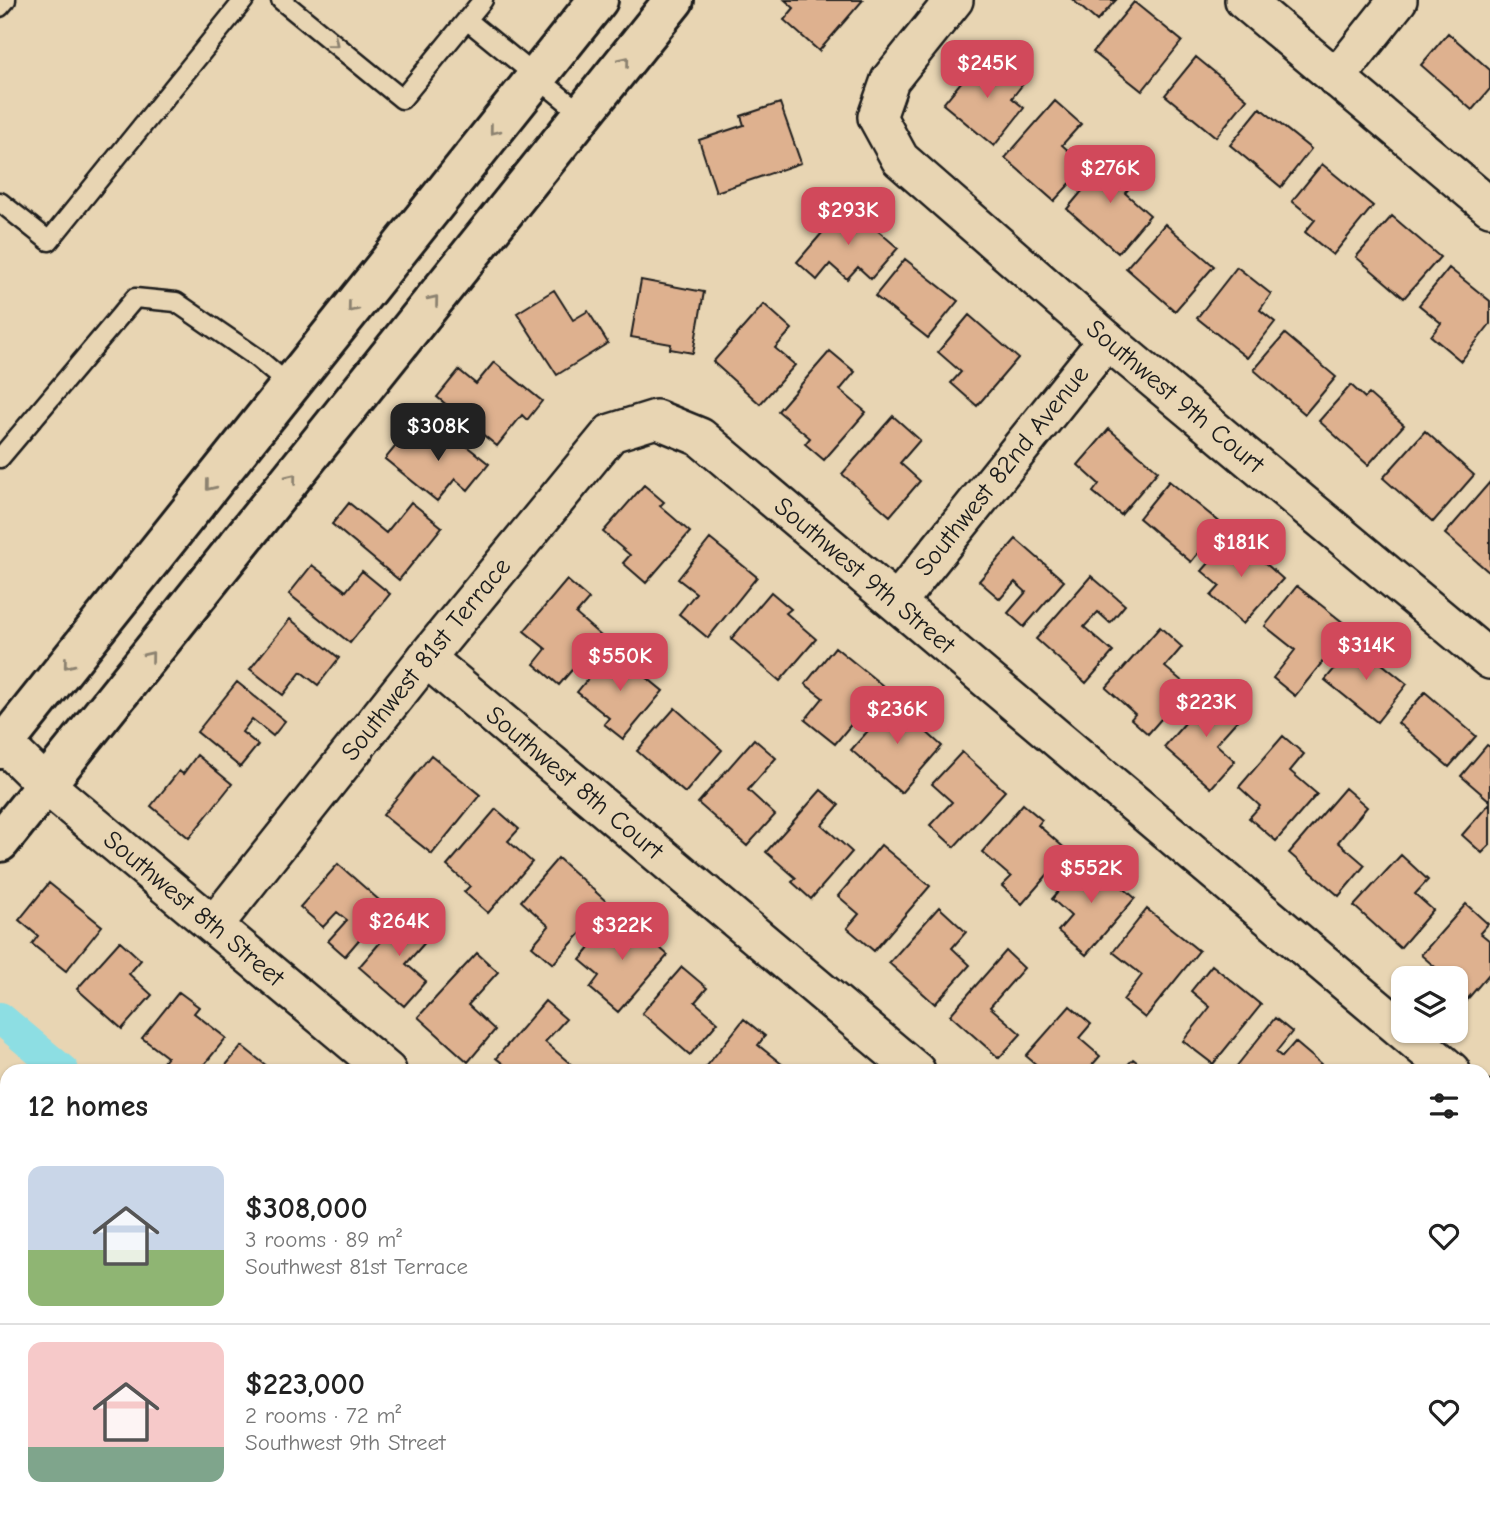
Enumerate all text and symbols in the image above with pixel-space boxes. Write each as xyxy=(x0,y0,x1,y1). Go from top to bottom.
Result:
one-way arrow xyxy=(325,35,338,47)
pin: $245K xyxy=(938,41,1036,100)
text: $245K xyxy=(957,49,1017,76)
one-way arrow xyxy=(617,56,629,69)
one-way arrow xyxy=(490,122,502,135)
pin: $276K xyxy=(1061,146,1159,205)
text: $276K xyxy=(1080,154,1140,181)
pin: $293K xyxy=(799,188,897,247)
text: $293K xyxy=(817,196,879,223)
one-way arrow xyxy=(425,296,438,308)
one-way arrow xyxy=(348,301,361,313)
street label: Southwest 9th Court xyxy=(1080,314,1271,481)
street label: Southwest 82nd Avenue xyxy=(909,360,1095,582)
pin: $308K xyxy=(389,404,487,463)
text: $308K xyxy=(406,412,470,439)
one-way arrow xyxy=(283,473,296,485)
one-way arrow xyxy=(206,479,219,491)
street label: Southwest 9th Street xyxy=(768,491,962,661)
pin: $181K xyxy=(1192,520,1290,579)
text: $181K xyxy=(1213,528,1269,555)
street label: Southwest 81st Terrace xyxy=(335,552,517,767)
pin: $314K xyxy=(1317,622,1415,682)
text: $314K xyxy=(1337,631,1395,658)
pin: $550K xyxy=(571,634,669,693)
text: $550K xyxy=(588,642,652,669)
one-way arrow xyxy=(141,651,154,663)
one-way arrow xyxy=(64,656,77,668)
pin: $223K xyxy=(1157,680,1255,739)
pin: $236K xyxy=(848,686,946,746)
text: $223K xyxy=(1175,688,1237,715)
text: $236K xyxy=(866,695,928,722)
street label: Southwest 8th Court xyxy=(480,700,670,867)
street label: Southwest 8th Street xyxy=(97,825,291,994)
pin: $552K xyxy=(1042,846,1140,905)
text: $552K xyxy=(1060,854,1122,881)
pin: $264K xyxy=(350,898,448,958)
pin: $322K xyxy=(573,902,671,962)
text: $264K xyxy=(368,907,430,934)
text: $322K xyxy=(591,911,653,938)
map controls xyxy=(1391,966,1468,1043)
button: layers xyxy=(1391,966,1468,1043)
icon: filters xyxy=(1425,1087,1463,1125)
text: 12 homes xyxy=(28,1089,148,1124)
text: $308,000 xyxy=(245,1191,368,1226)
icon: home xyxy=(84,1194,168,1278)
icon: heart xyxy=(1425,1217,1463,1255)
text: 3 rooms · 89 m² xyxy=(245,1226,402,1253)
text: Southwest 81st Terrace xyxy=(245,1253,468,1280)
text: $223,000 xyxy=(245,1367,365,1402)
icon: home xyxy=(84,1370,168,1454)
icon: heart xyxy=(1425,1393,1463,1431)
text: 2 rooms · 72 m² xyxy=(245,1402,401,1429)
text: Southwest 9th Street xyxy=(245,1429,446,1456)

